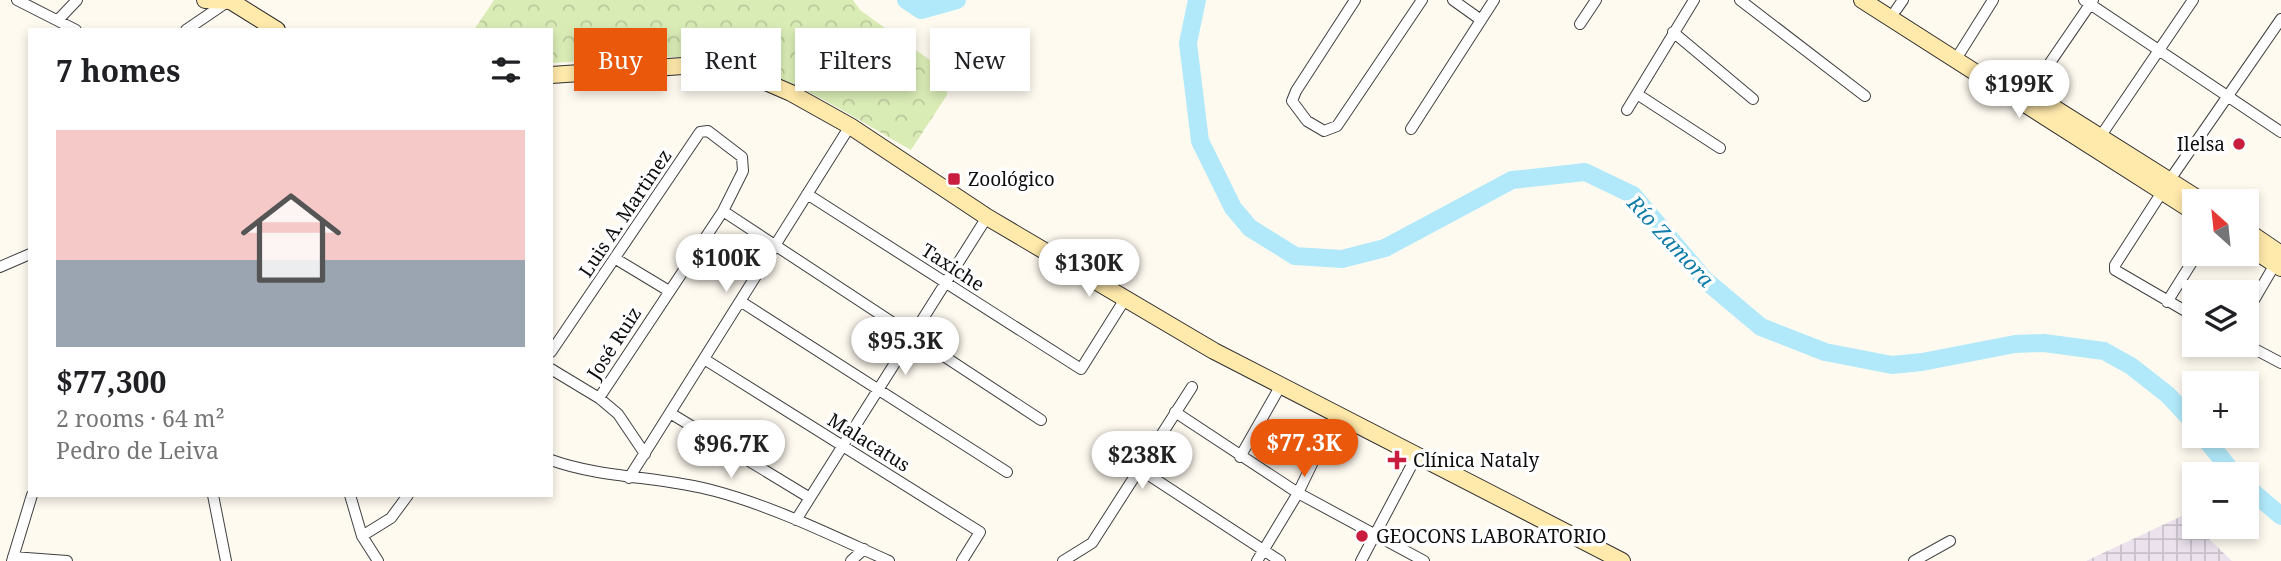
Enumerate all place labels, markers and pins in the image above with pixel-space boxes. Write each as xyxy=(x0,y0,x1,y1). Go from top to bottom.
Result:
pin: $199K xyxy=(1970,60,2068,120)
place label: Ilelsa xyxy=(2177,131,2225,157)
marker: Ilelsa xyxy=(2231,136,2247,152)
place label: Zoológico xyxy=(968,166,1055,192)
marker: Zoológico xyxy=(946,171,962,187)
pin: $100K xyxy=(677,234,775,294)
pin: $130K xyxy=(1040,240,1138,299)
pin: $95.3K xyxy=(848,318,962,377)
pin: $96.7K xyxy=(674,420,788,480)
pin: $77.3K xyxy=(1247,420,1361,479)
pin: $238K xyxy=(1093,432,1191,491)
place label: Clínica Nataly xyxy=(1413,447,1539,473)
marker: Clínica Nataly xyxy=(1387,450,1407,470)
place label: GEOCONS LABORATORIO xyxy=(1376,523,1606,549)
marker: GEOCONS LABORATORIO xyxy=(1354,528,1370,544)

